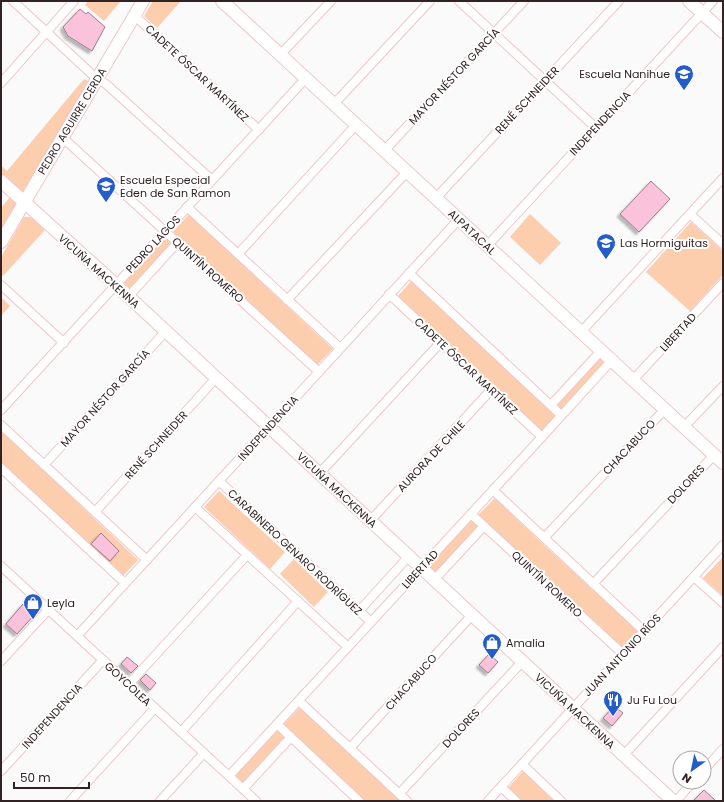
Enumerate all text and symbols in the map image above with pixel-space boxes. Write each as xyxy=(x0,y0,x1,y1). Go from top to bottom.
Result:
street label: CADETE ÓSCAR MARTÍNEZ xyxy=(142,21,252,125)
street label: MAYOR NÉSTOR GARCÍA xyxy=(405,24,504,128)
street label: RENÉ SCHNEIDER xyxy=(491,62,563,137)
school or university icon: Escuela Nanihue xyxy=(673,63,695,91)
street label: PEDRO AGUIRRE CERDA xyxy=(34,64,111,177)
place label: Escuela Nanihue xyxy=(579,66,670,82)
street label: INDEPENDENCIA xyxy=(566,87,635,159)
place label: Escuela Especial Eden de San Ramon xyxy=(120,172,230,201)
school or university icon: Escuela Especial Eden de San Ramon xyxy=(95,175,117,203)
street label: ALPATACAL xyxy=(445,206,500,258)
street label: PEDRO LAGOS xyxy=(122,212,184,276)
street label: VICUÑA MACKENNA xyxy=(55,230,144,312)
school or university icon: Las Hormiguitas xyxy=(595,232,617,260)
street label: QUINTÍN ROMERO xyxy=(169,233,248,307)
place label: Las Hormiguitas xyxy=(620,235,708,251)
street label: LIBERTAD xyxy=(656,309,700,355)
street label: CADETE ÓSCAR MARTÍNEZ xyxy=(411,314,521,418)
street label: MAYOR NÉSTOR GARCÍA xyxy=(57,345,154,451)
street label: INDEPENDENCIA xyxy=(234,391,302,464)
street label: RENÉ SCHNEIDER xyxy=(121,407,191,483)
street label: CHACABUCO xyxy=(599,415,659,478)
street label: AURORA DE CHILE xyxy=(394,417,468,495)
street label: VICUÑA MACKENNA xyxy=(293,448,381,532)
street label: DOLORES xyxy=(664,461,708,507)
street label: CARABINERO GENARO RODRÍGUEZ xyxy=(224,485,366,619)
street label: LIBERTAD xyxy=(398,546,442,592)
street label: QUINTÍN ROMERO xyxy=(508,547,586,621)
shop icon: Leyla xyxy=(22,592,44,620)
place label: Leyla xyxy=(47,595,75,611)
street label: JUAN ANTONIO RÍOS xyxy=(579,610,665,700)
shop icon: Amalia xyxy=(481,632,503,660)
place label: Amalia xyxy=(506,635,545,651)
street label: CHACABUCO xyxy=(381,650,441,714)
street label: GOYCOLEA xyxy=(101,658,155,710)
street label: VICUÑA MACKENNA xyxy=(531,669,619,753)
street label: INDEPENDENCIA xyxy=(18,679,86,752)
restaurant icon: Ju Fu Lou xyxy=(602,689,624,717)
place label: Ju Fu Lou xyxy=(627,692,677,708)
street label: DOLORES xyxy=(439,705,483,751)
north arrow xyxy=(672,750,712,790)
scale bar xyxy=(14,764,89,790)
text: 50 m xyxy=(20,769,51,786)
text: N xyxy=(679,769,694,787)

